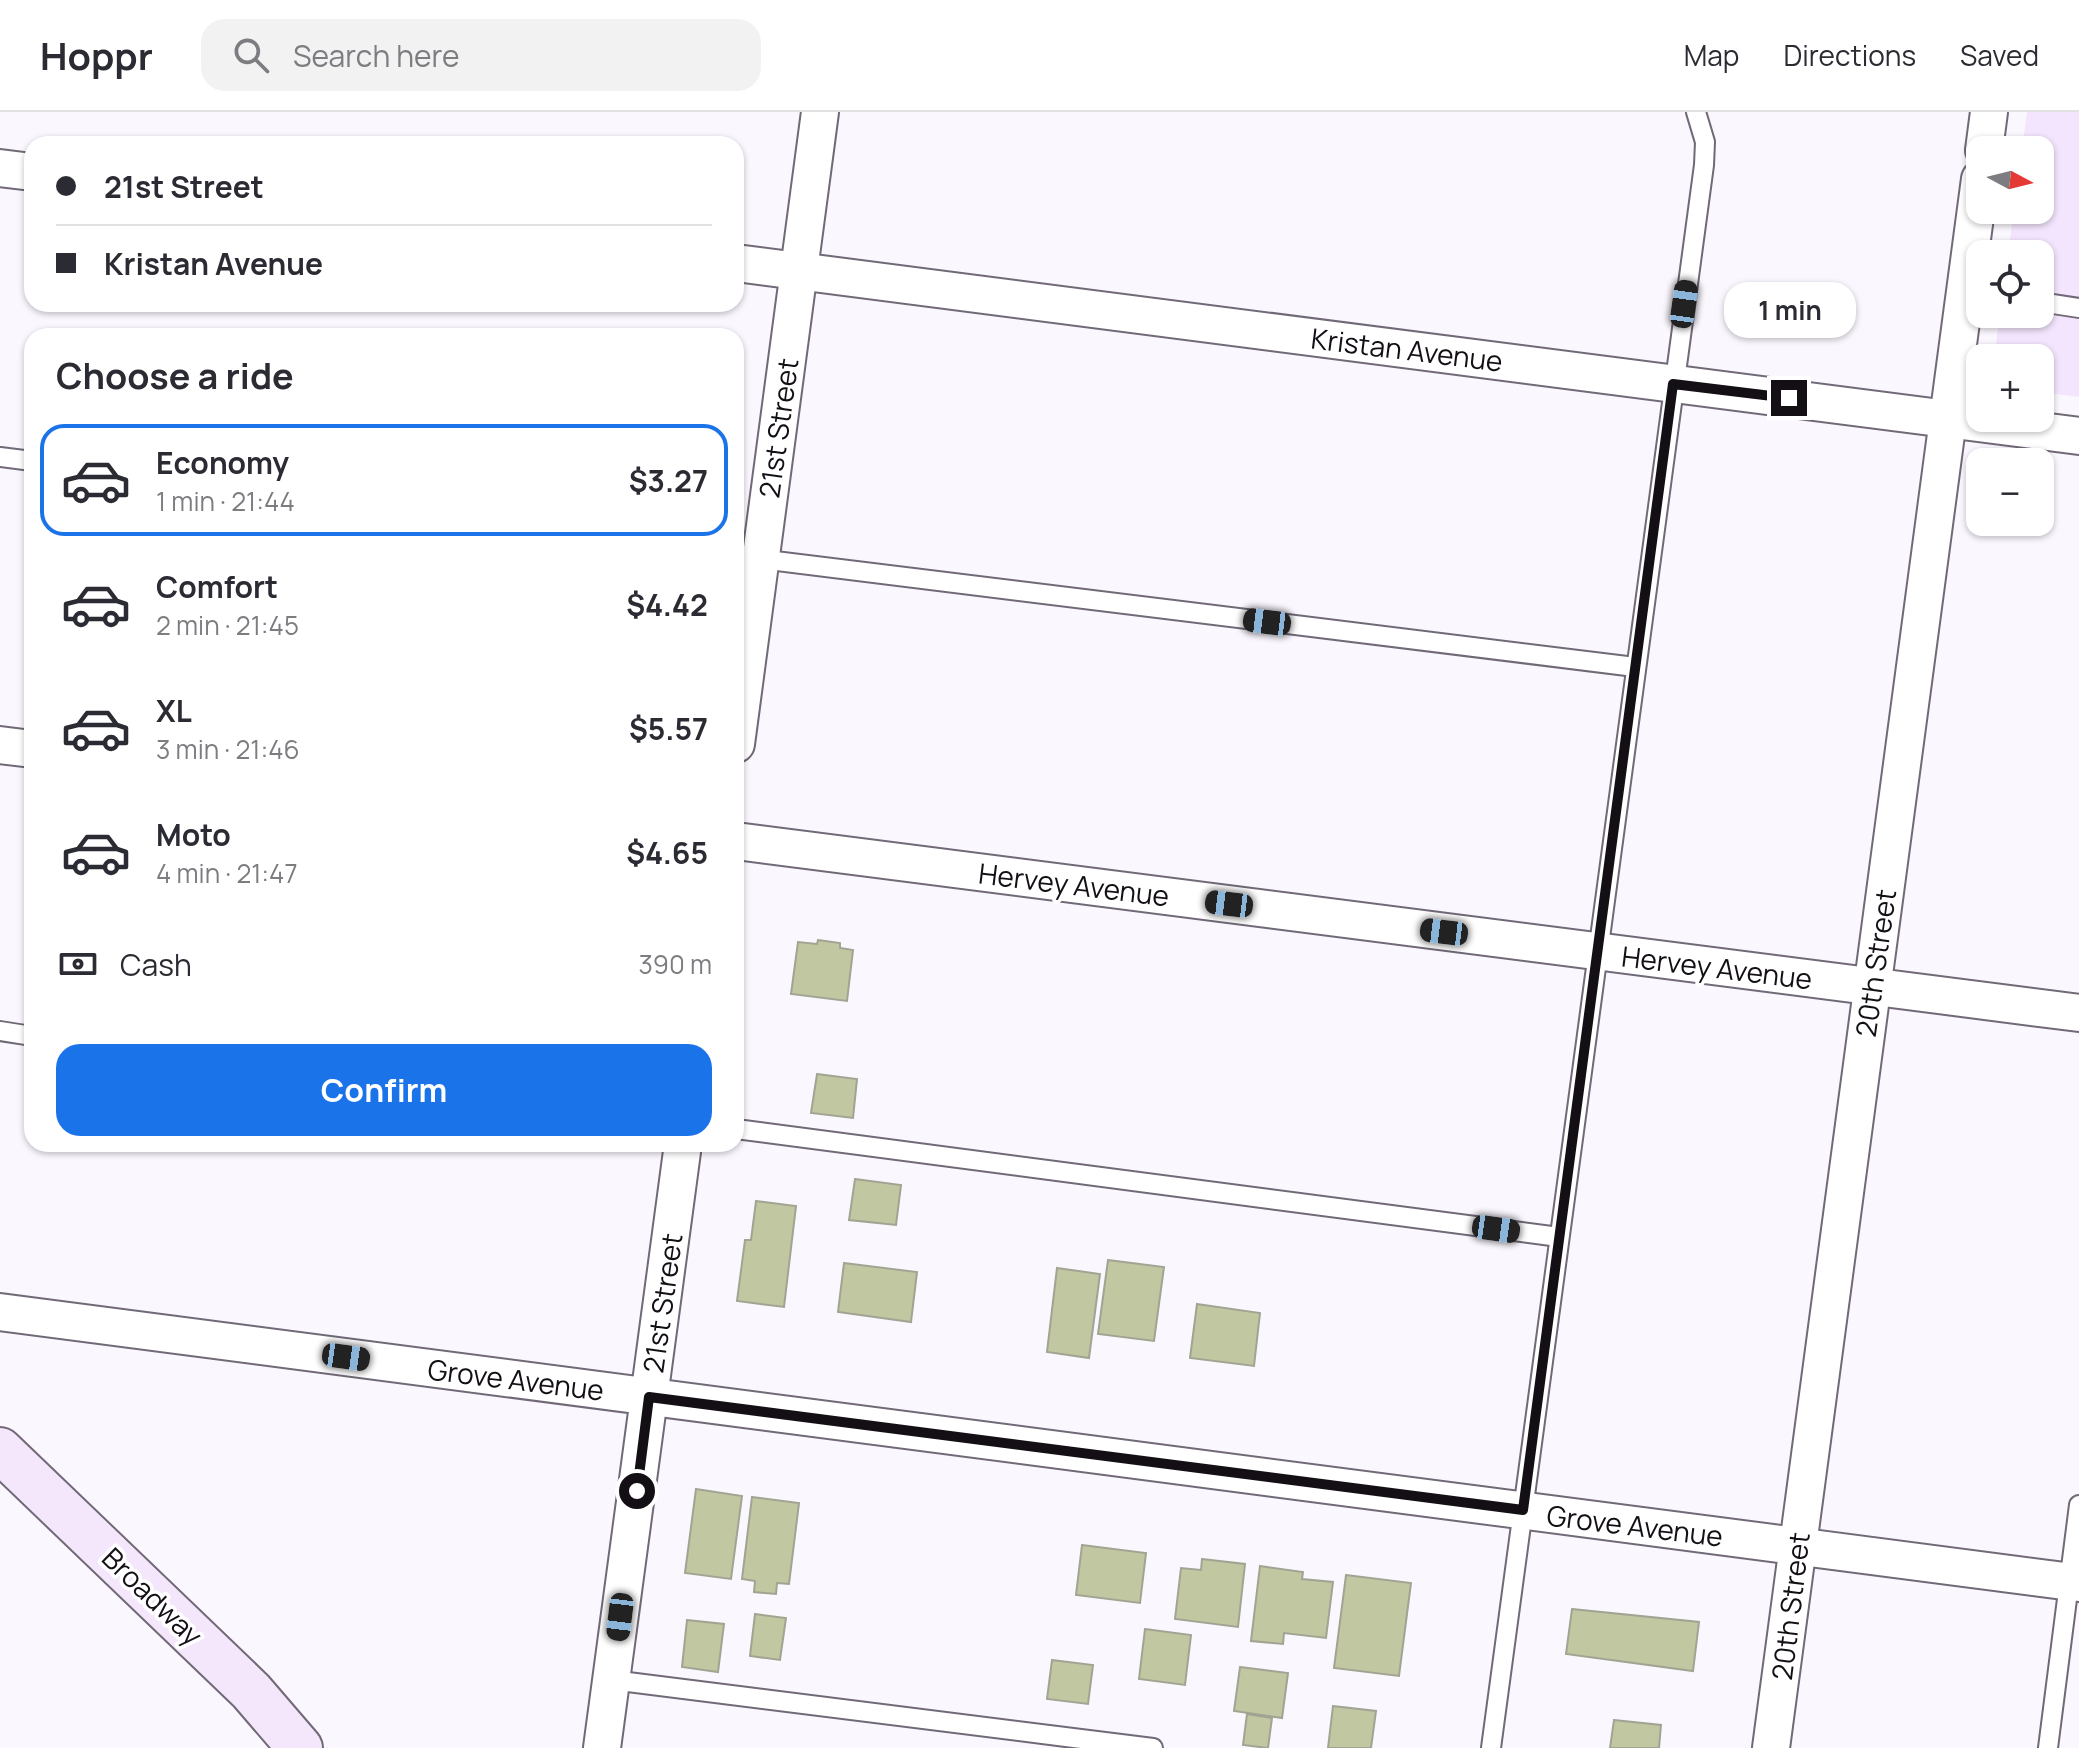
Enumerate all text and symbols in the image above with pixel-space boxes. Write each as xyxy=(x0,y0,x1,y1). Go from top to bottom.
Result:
search box xyxy=(201,19,761,91)
text: Hoppr xyxy=(40,29,153,81)
icon: search xyxy=(229,33,273,77)
text: Search here xyxy=(293,35,460,76)
text: Map xyxy=(1684,36,1739,74)
text: Directions xyxy=(1783,36,1916,74)
text: Saved xyxy=(1960,36,2039,74)
north arrow xyxy=(1966,136,2054,224)
map controls xyxy=(1966,136,2054,536)
text: 21st Street xyxy=(104,166,264,207)
button: locate xyxy=(1966,240,2054,328)
text: Kristan Avenue xyxy=(104,243,323,284)
car xyxy=(1669,279,1699,329)
callout: 1 min xyxy=(1723,282,1855,338)
text: 1 min xyxy=(1758,292,1822,328)
street label: Kristan Avenue xyxy=(1309,318,1505,380)
button: + xyxy=(1966,344,2054,432)
text: Choose a ride xyxy=(56,351,294,400)
street label: 21st Street xyxy=(749,356,807,500)
route end xyxy=(1771,380,1807,416)
text: Economy xyxy=(156,442,289,483)
icon: car xyxy=(60,444,132,516)
button: − xyxy=(1966,448,2054,536)
text: $3.27 xyxy=(629,460,708,501)
text: 1 min · 21:44 xyxy=(156,483,295,519)
text: Comfort xyxy=(156,566,278,607)
icon: car xyxy=(60,568,132,640)
text: $4.42 xyxy=(626,584,708,625)
text: 2 min · 21:45 xyxy=(156,607,299,643)
car xyxy=(1242,607,1292,637)
text: XL xyxy=(156,690,192,731)
icon: car xyxy=(60,692,132,764)
text: $5.57 xyxy=(629,708,708,749)
text: 3 min · 21:46 xyxy=(156,731,300,767)
text: Moto xyxy=(156,814,231,855)
icon: car xyxy=(60,816,132,888)
text: $4.65 xyxy=(626,832,708,873)
street label: Hervey Avenue xyxy=(977,853,1171,915)
text: 4 min · 21:47 xyxy=(156,855,298,891)
street label: 20th Street xyxy=(1846,887,1904,1039)
car xyxy=(1204,889,1254,919)
car xyxy=(1419,917,1469,947)
street label: Hervey Avenue xyxy=(1620,936,1814,998)
icon: cash xyxy=(56,942,100,986)
text: Cash xyxy=(120,944,192,985)
text: 390 m xyxy=(638,946,712,982)
button: Confirm xyxy=(56,1044,712,1136)
car xyxy=(1471,1214,1521,1244)
street label: 21st Street xyxy=(633,1231,691,1375)
car xyxy=(321,1342,371,1372)
street label: Grove Avenue xyxy=(426,1349,606,1409)
route start xyxy=(619,1473,655,1509)
street label: Grove Avenue xyxy=(1545,1495,1725,1555)
street label: 20th Street xyxy=(1762,1530,1818,1682)
street label: Broadway xyxy=(95,1539,212,1654)
car xyxy=(605,1592,635,1642)

